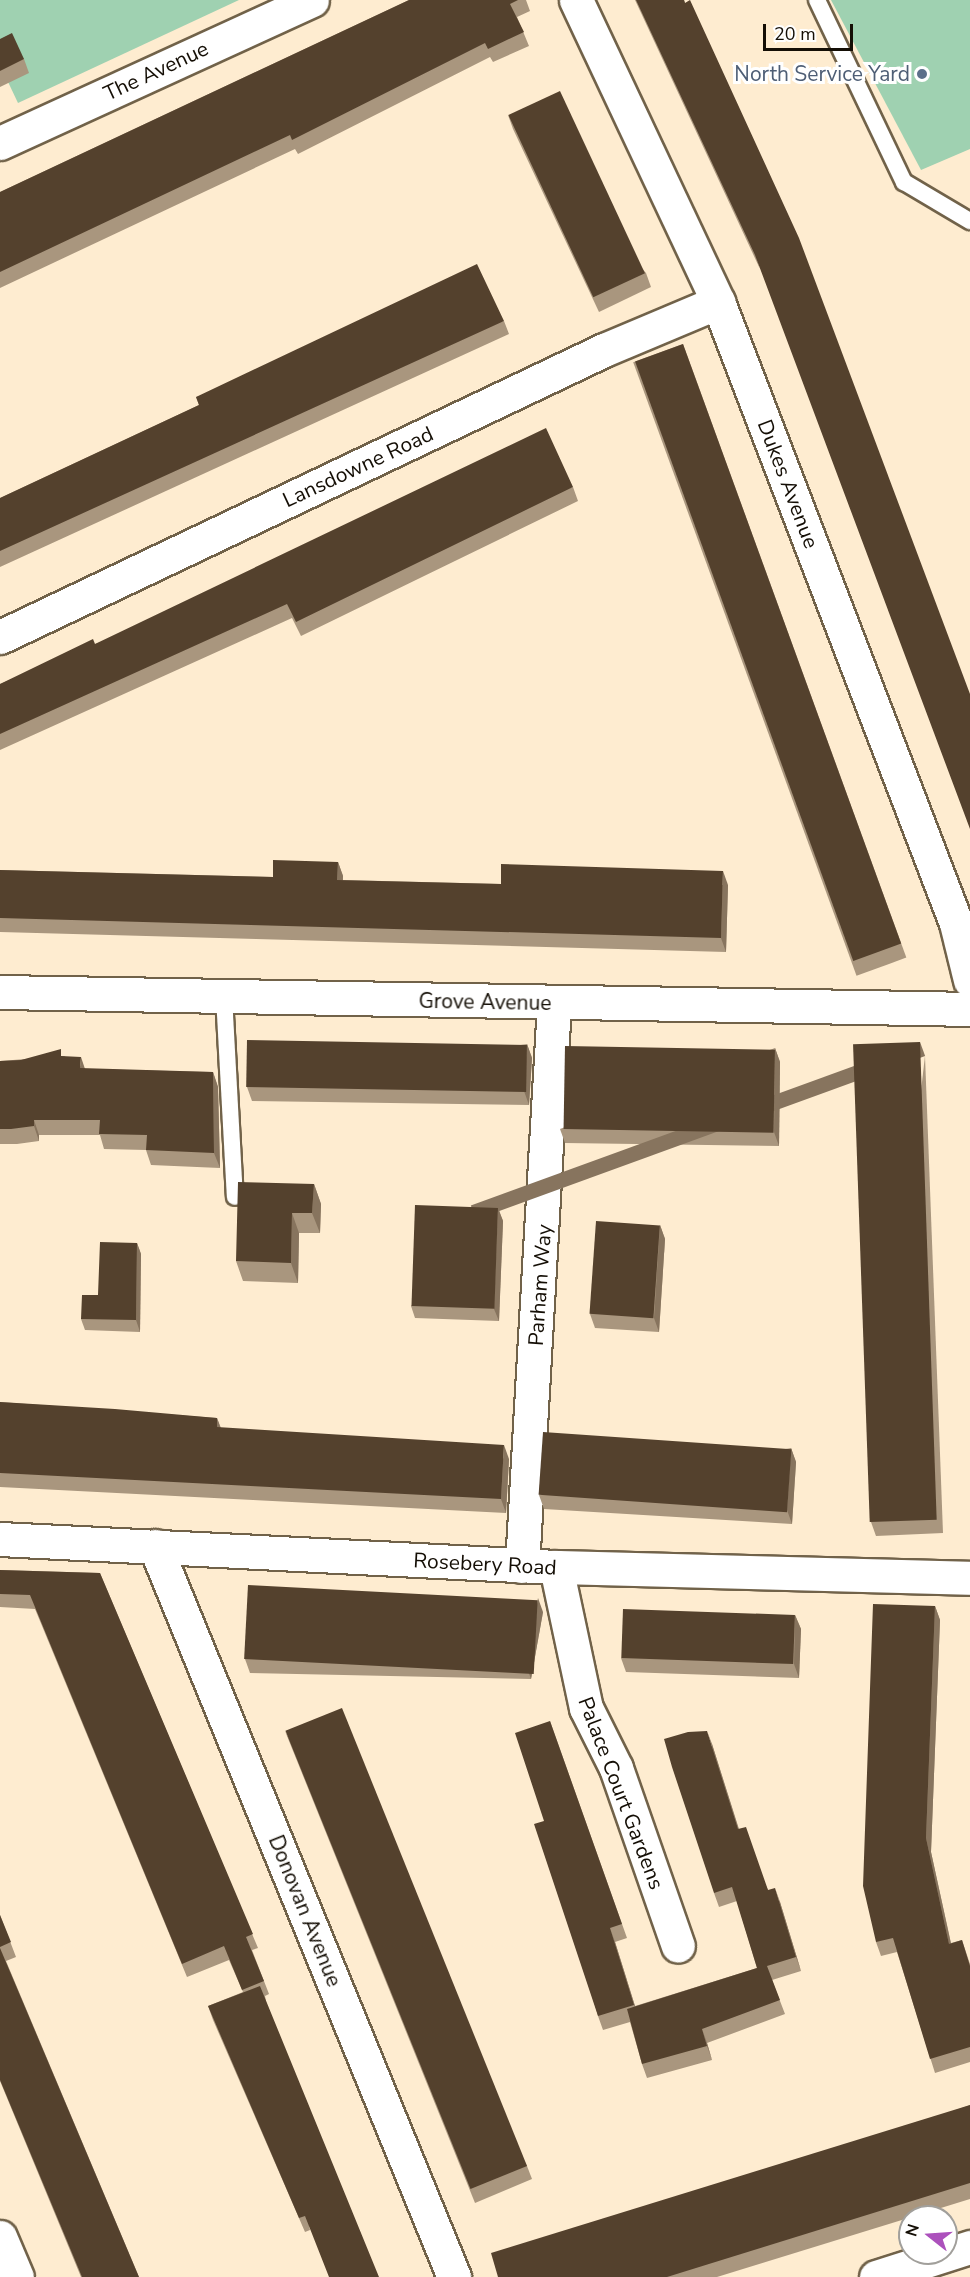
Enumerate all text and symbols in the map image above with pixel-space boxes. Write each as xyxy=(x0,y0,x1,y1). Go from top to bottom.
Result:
scale bar xyxy=(766,12,856,50)
text: 20 m xyxy=(774,22,816,46)
street label: The Avenue xyxy=(100,36,212,106)
place label: North Service Yard xyxy=(734,61,910,87)
marker: North Service Yard xyxy=(915,67,929,81)
street label: Dukes Avenue xyxy=(752,416,824,552)
street label: Lansdowne Road xyxy=(279,421,437,513)
street label: Grove Avenue xyxy=(418,988,552,1016)
street label: Parham Way xyxy=(523,1223,557,1347)
street label: Rosebery Road xyxy=(413,1548,557,1580)
street label: Palace Court Gardens xyxy=(573,1693,669,1893)
street label: Donovan Avenue xyxy=(263,1832,347,1990)
north arrow xyxy=(898,2205,958,2265)
text: N xyxy=(900,2221,925,2239)

